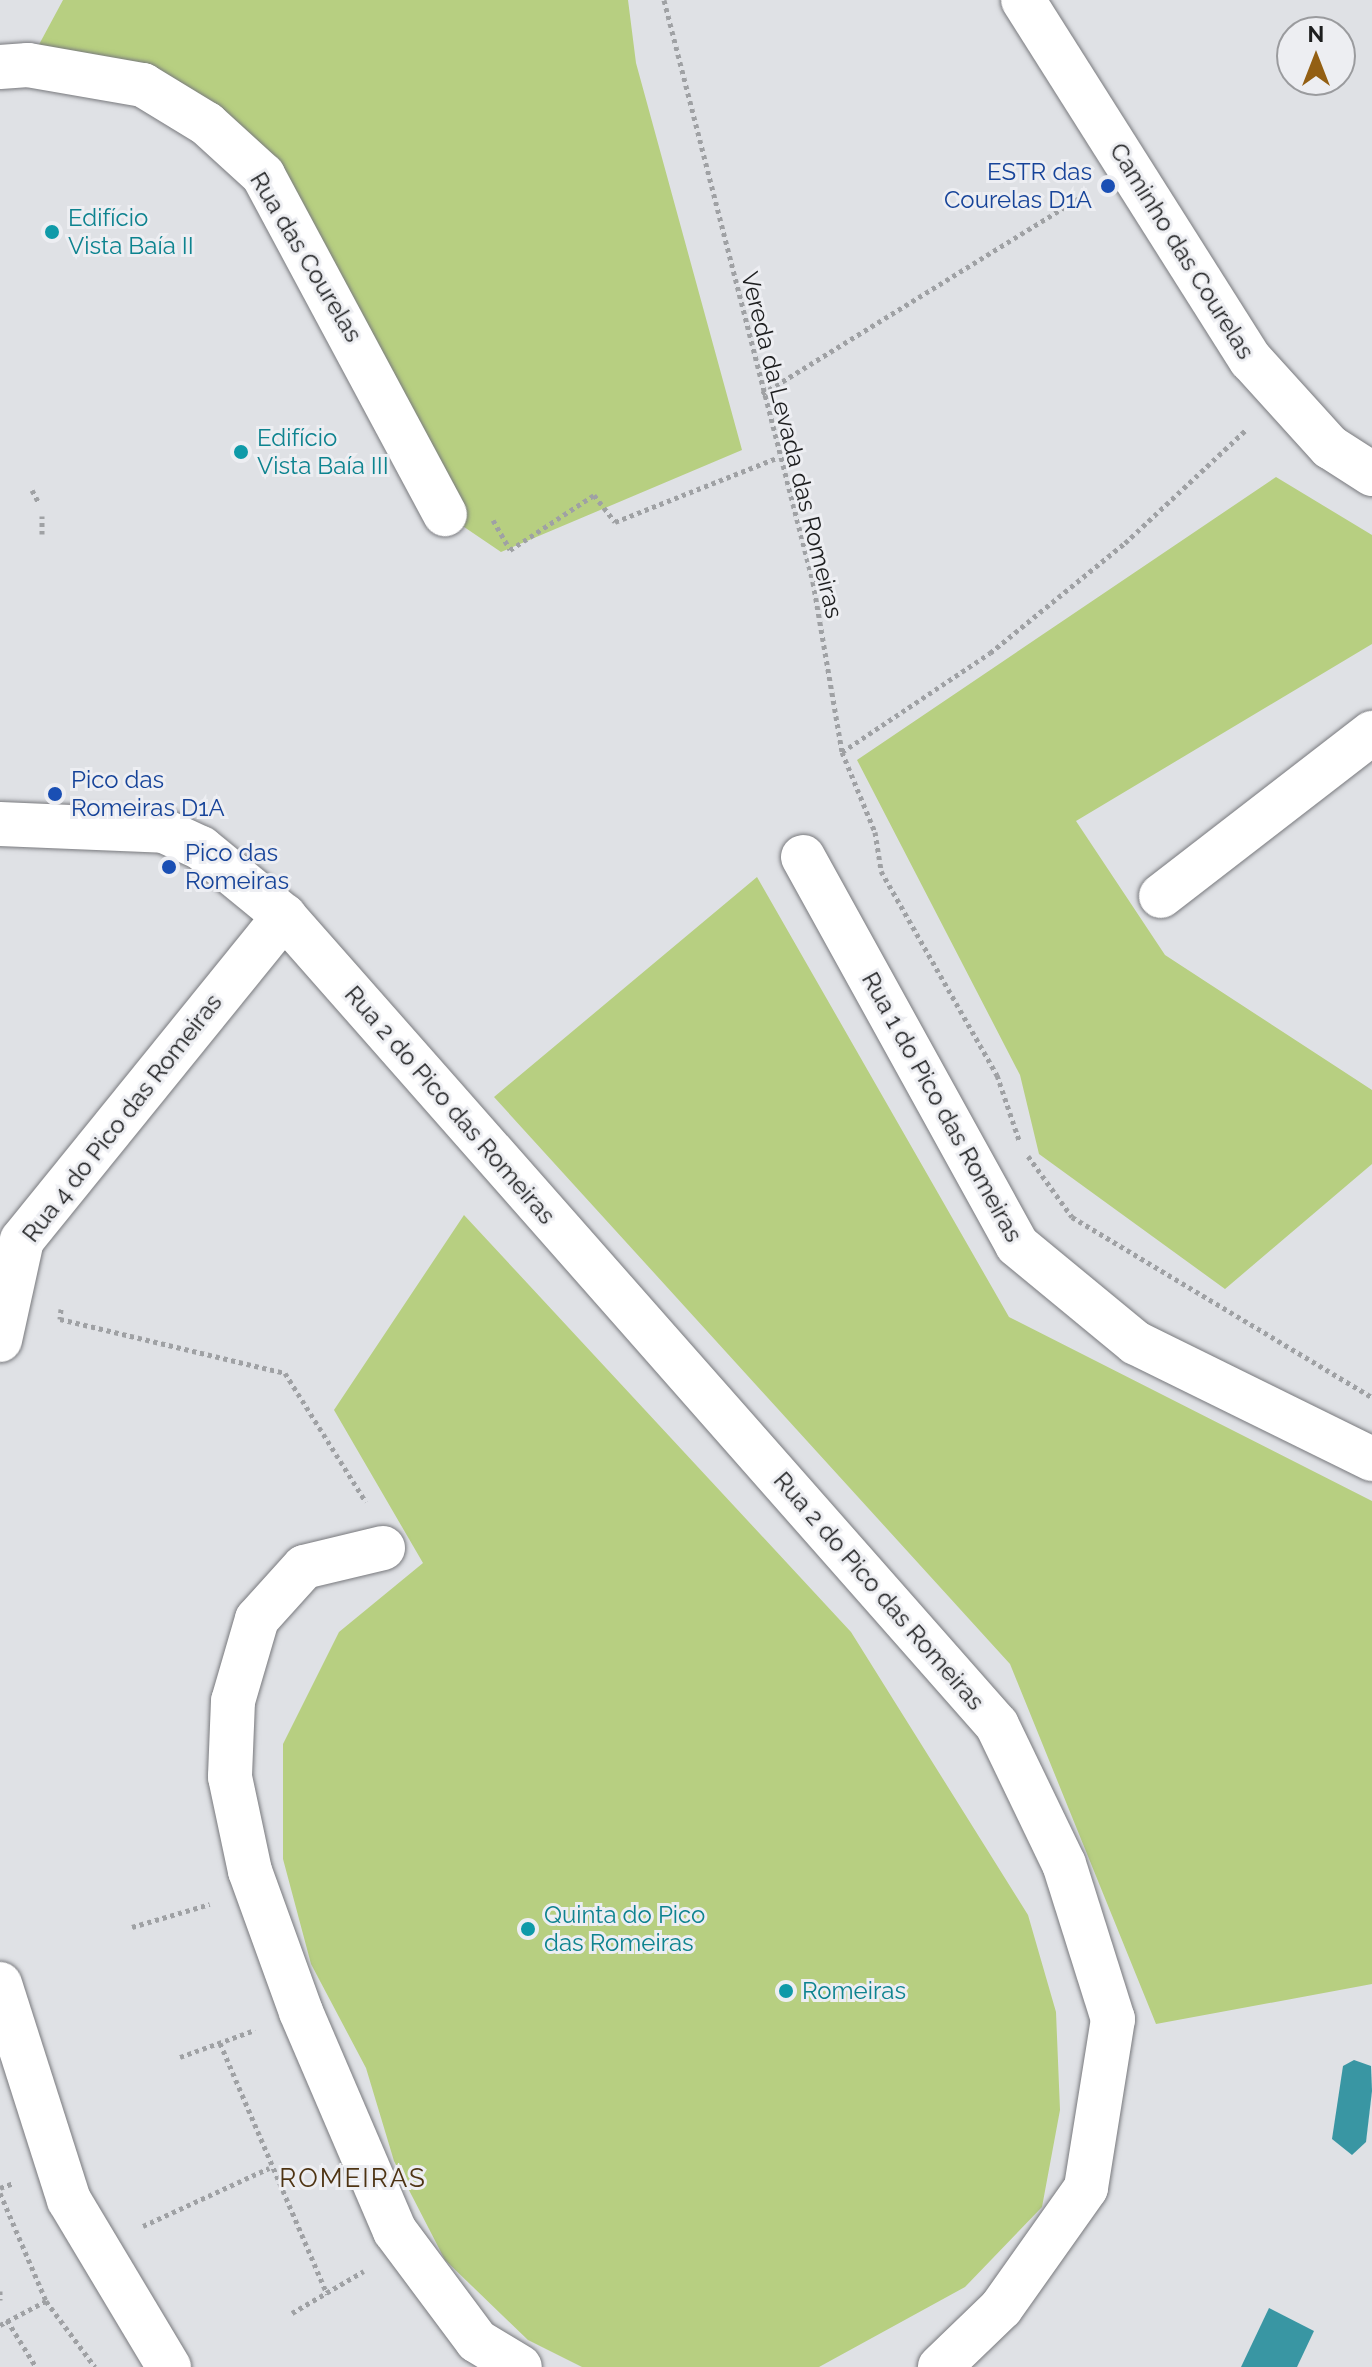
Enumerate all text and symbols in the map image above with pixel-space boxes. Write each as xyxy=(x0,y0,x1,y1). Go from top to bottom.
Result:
north arrow xyxy=(1276,16,1356,96)
text: N xyxy=(1308,21,1324,47)
street label: Caminho das Courelas xyxy=(1104,138,1260,364)
place label: ESTR das Courelas D1A xyxy=(944,158,1092,214)
street label: Rua das Courelas xyxy=(244,167,368,347)
marker: ESTR das Courelas D1A xyxy=(1099,177,1117,195)
place label: Edifício Vista Baía II xyxy=(68,204,194,260)
marker: Edifício Vista Baía II xyxy=(43,223,61,241)
street label: Vereda da Levada das Romeiras xyxy=(735,269,849,621)
place label: Edifício Vista Baía III xyxy=(257,424,389,480)
marker: Edifício Vista Baía III xyxy=(232,443,250,461)
place label: Pico das Romeiras D1A xyxy=(71,766,225,822)
marker: Pico das Romeiras D1A xyxy=(46,785,64,803)
place label: Pico das Romeiras xyxy=(185,839,289,895)
marker: Pico das Romeiras xyxy=(160,858,178,876)
street label: Rua 1 do Pico das Romeiras xyxy=(856,967,1028,1247)
street label: Rua 2 do Pico das Romeiras xyxy=(339,980,561,1230)
street label: Rua 4 do Pico das Romeiras xyxy=(16,988,228,1248)
street label: Rua 2 do Pico das Romeiras xyxy=(768,1466,990,1716)
place label: Quinta do Pico das Romeiras xyxy=(544,1901,705,1957)
marker: Quinta do Pico das Romeiras xyxy=(519,1920,537,1938)
place label: Romeiras xyxy=(802,1977,906,2005)
marker: Romeiras xyxy=(777,1982,795,2000)
district label: ROMEIRAS xyxy=(279,2163,427,2195)

